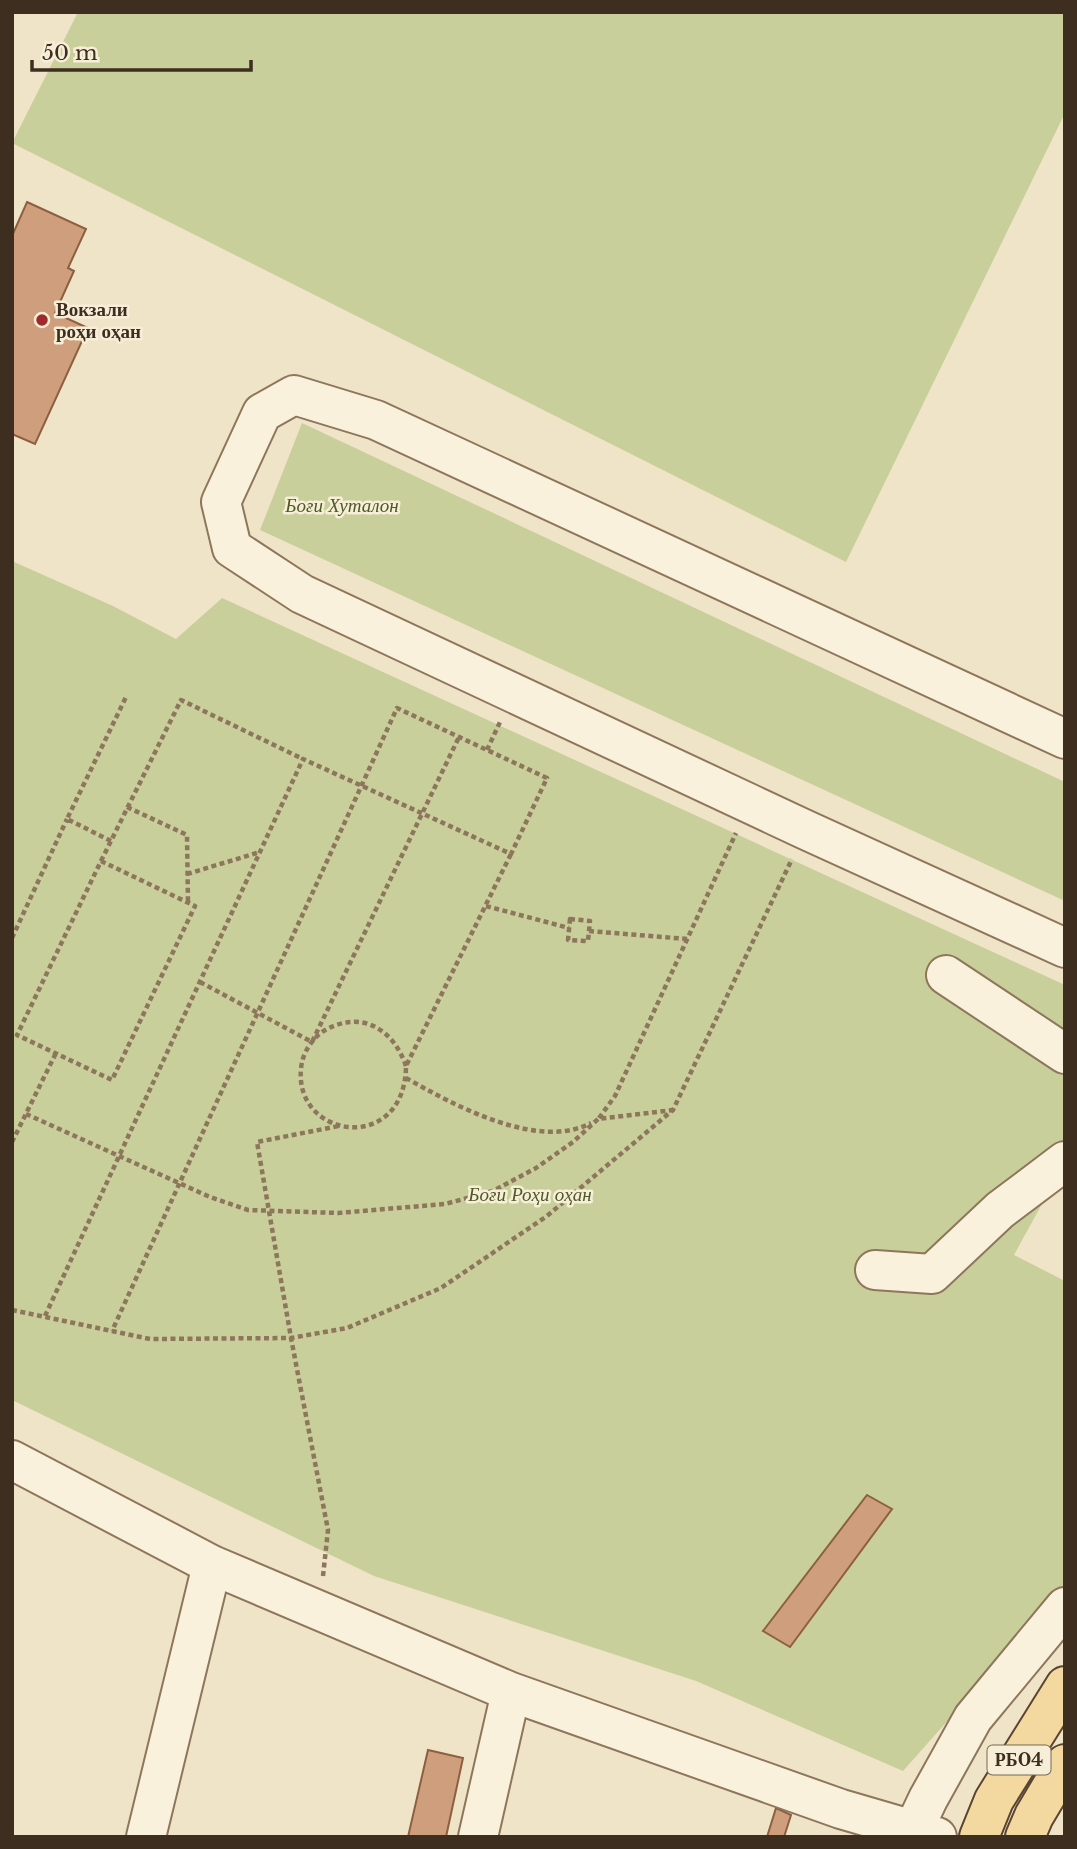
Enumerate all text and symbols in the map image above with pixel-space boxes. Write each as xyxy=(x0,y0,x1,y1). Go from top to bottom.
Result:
scale bar xyxy=(32,28,250,72)
text: 50 m xyxy=(42,40,98,66)
place label: Вокзали роҳи оҳан xyxy=(56,298,141,343)
marker: Вокзали роҳи оҳан xyxy=(34,312,50,328)
park label: Боғи Хуталон xyxy=(284,494,399,517)
park label: Боғи Роҳи оҳан xyxy=(467,1183,592,1206)
road number: РБ04 xyxy=(988,1745,1050,1774)

